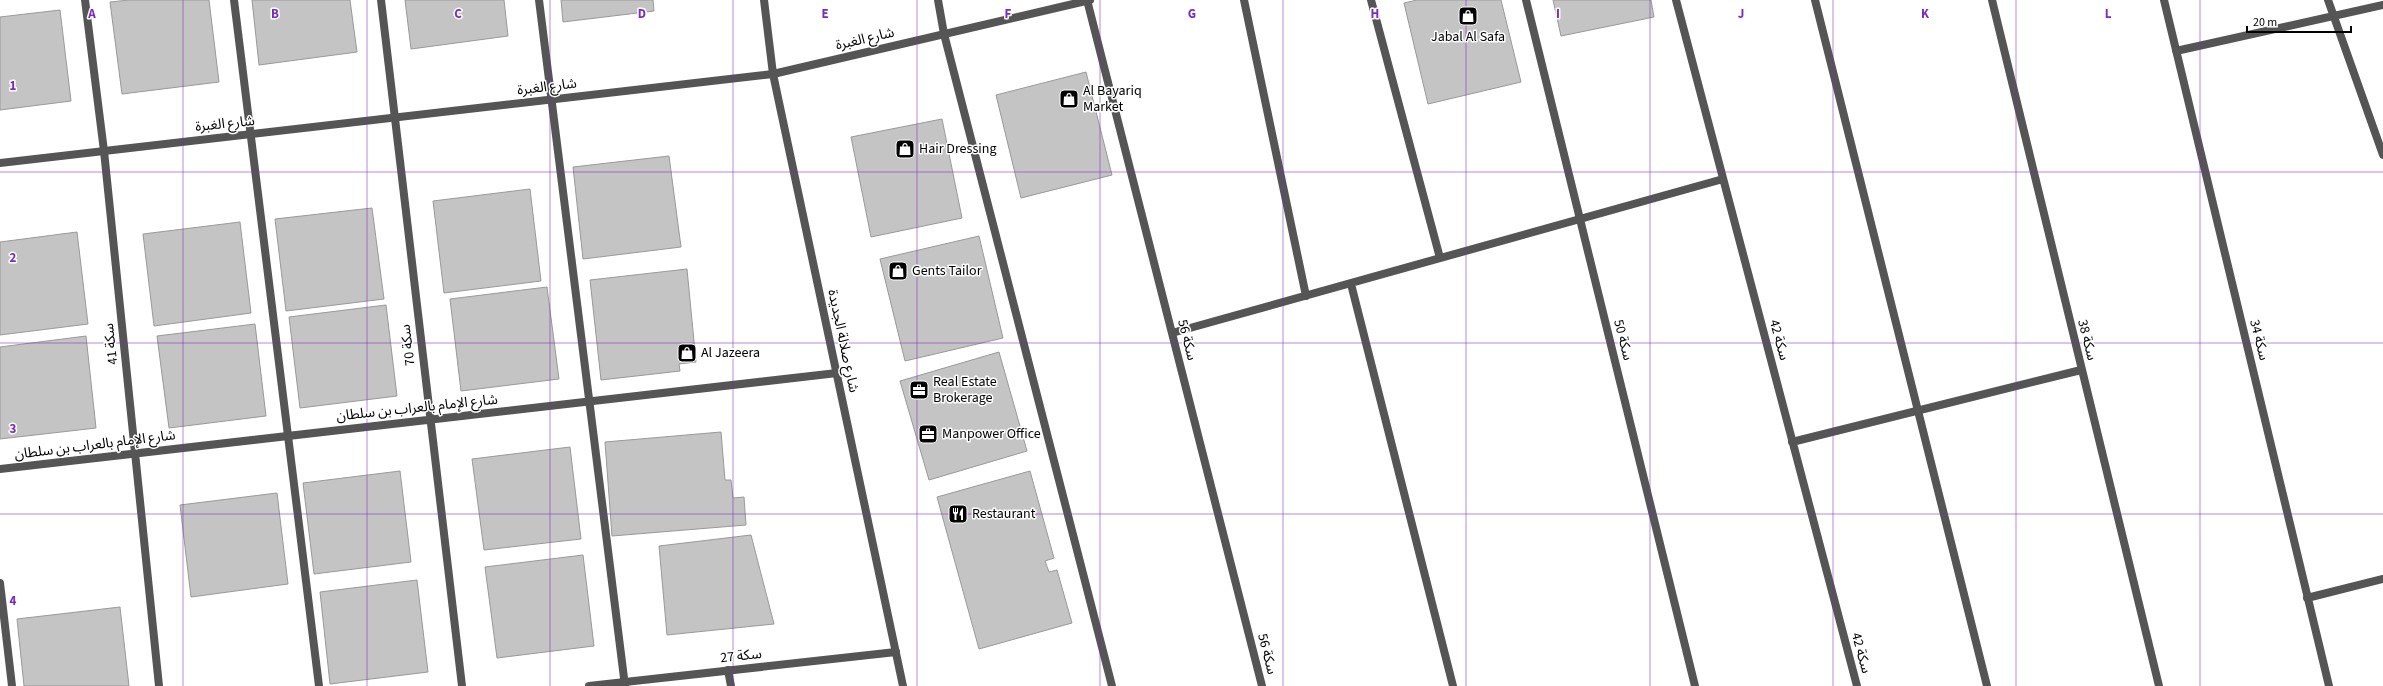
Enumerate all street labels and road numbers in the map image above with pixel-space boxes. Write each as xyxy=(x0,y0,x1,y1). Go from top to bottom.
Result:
street label: شارع الغبرة xyxy=(834,23,896,55)
street label: شارع الغبرة xyxy=(516,73,578,101)
street label: شارع الغبرة xyxy=(194,111,256,137)
street label: شارع صلالة الجديدة xyxy=(822,288,864,394)
street label: سكة 56 xyxy=(1172,317,1202,363)
street label: سكة 50 xyxy=(1608,317,1638,363)
street label: سكة 42 xyxy=(1764,317,1794,363)
street label: سكة 38 xyxy=(2072,317,2102,363)
street label: سكة 34 xyxy=(2244,317,2274,363)
street label: سكة 41 xyxy=(99,322,123,366)
street label: سكة 70 xyxy=(396,323,420,367)
street label: شارع الإمام بالعراب بن سلطان xyxy=(335,390,499,426)
street label: شارع الإمام بالعراب بن سلطان xyxy=(13,425,177,465)
street label: سكة 42 xyxy=(1846,630,1876,676)
street label: سكة 56 xyxy=(1252,631,1282,677)
street label: سكة 27 xyxy=(719,644,763,668)

